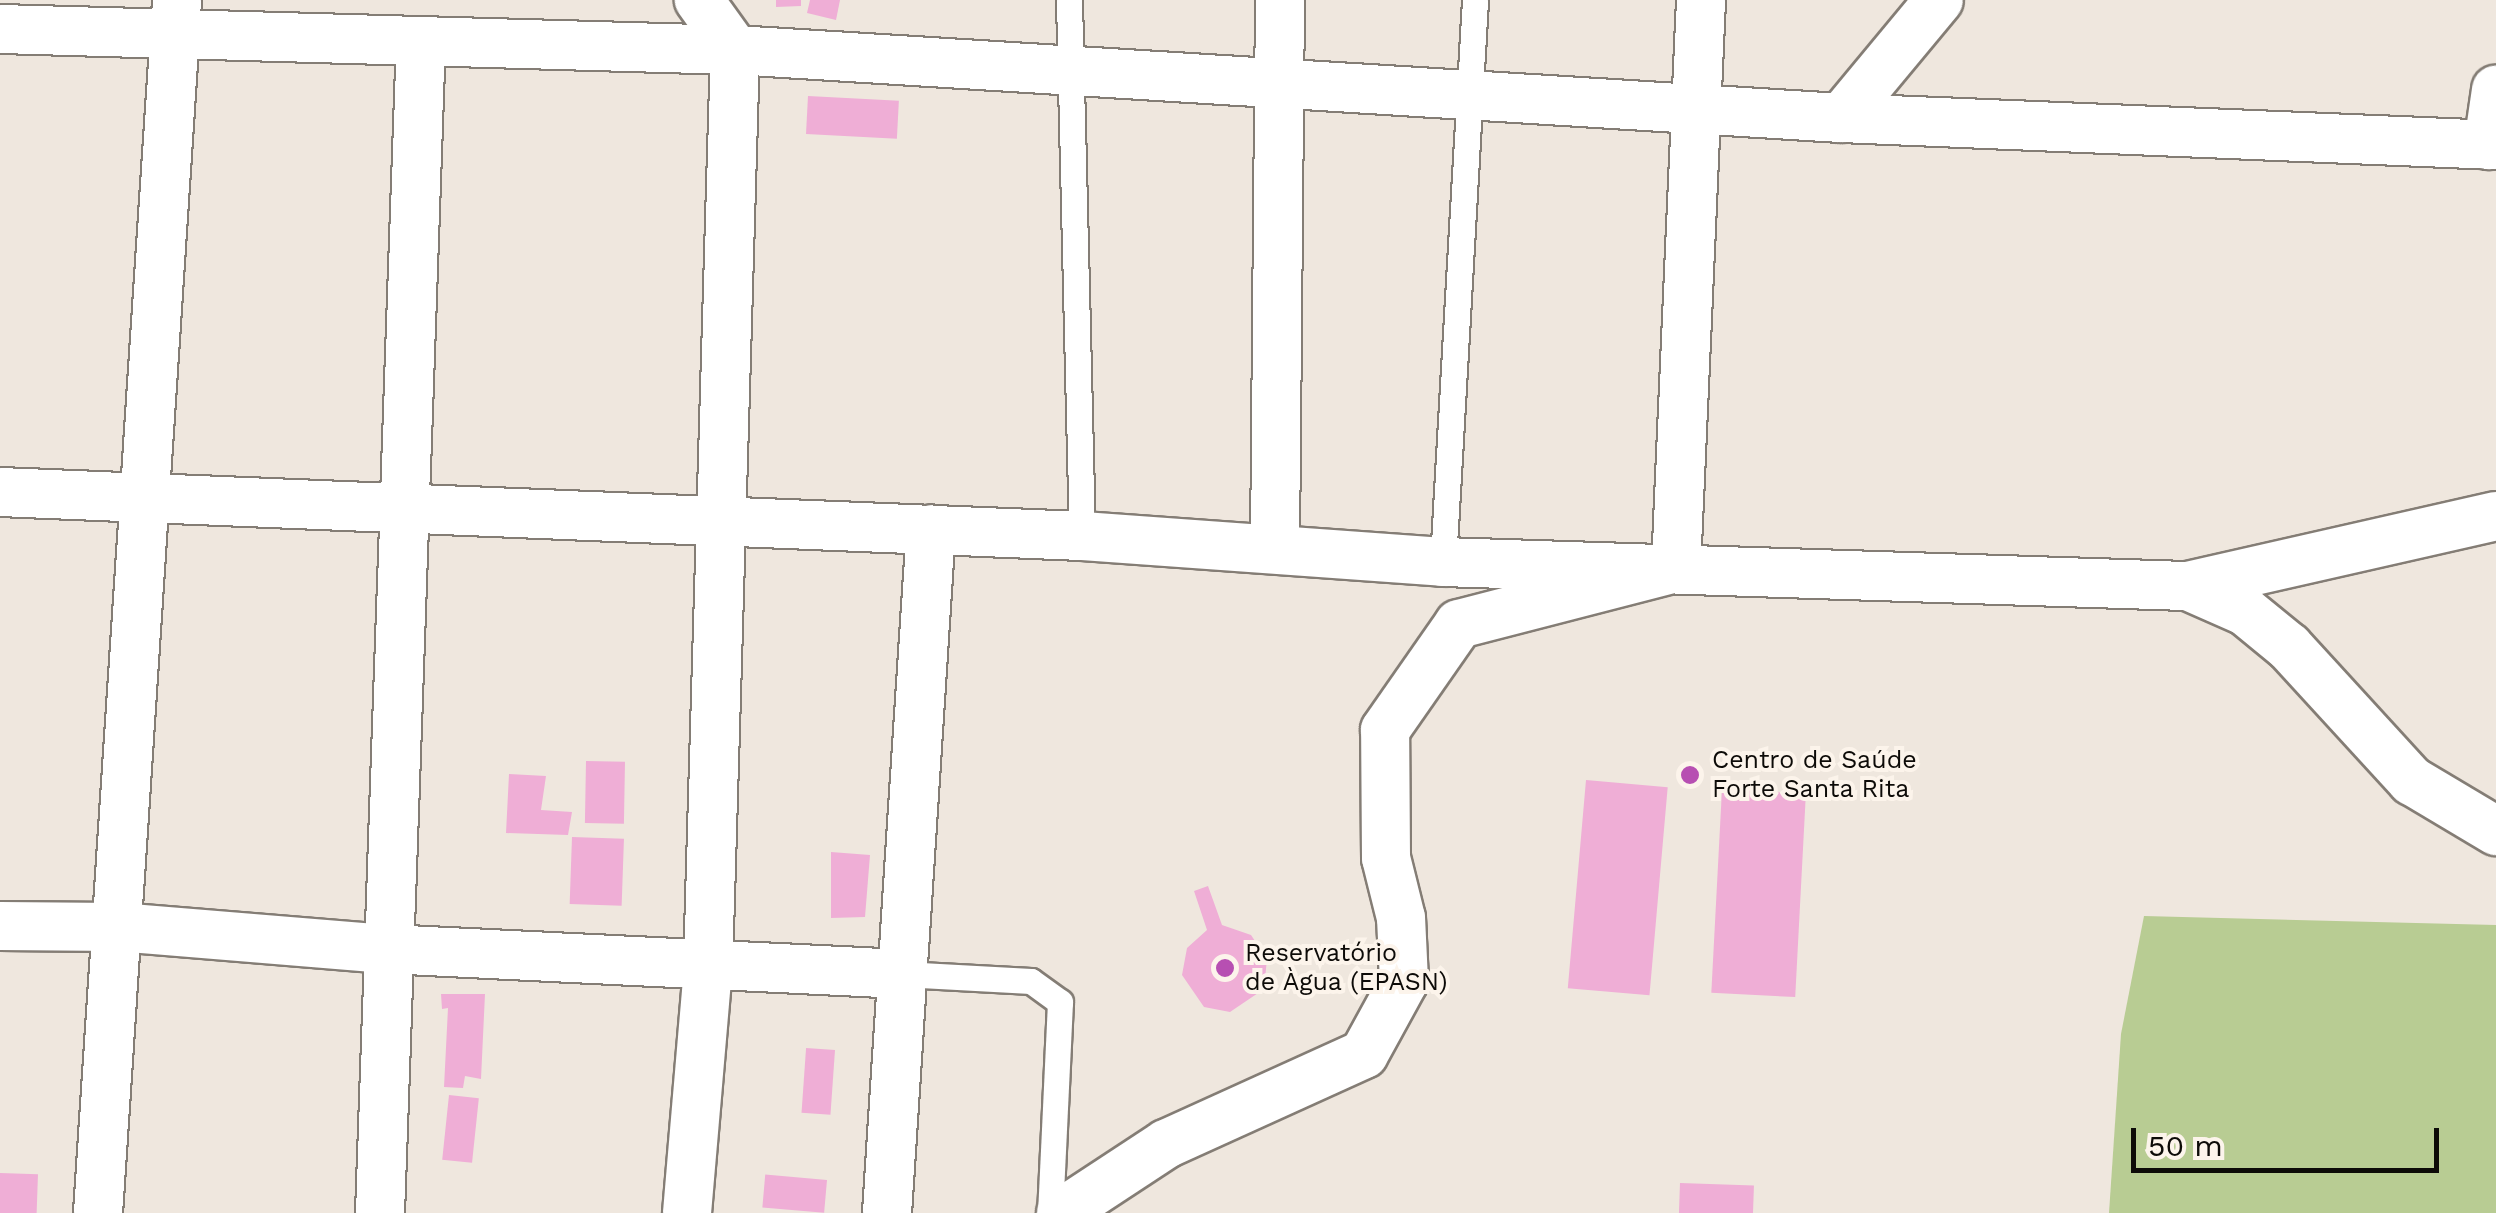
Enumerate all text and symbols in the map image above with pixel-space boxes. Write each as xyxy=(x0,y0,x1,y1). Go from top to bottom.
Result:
place label: Centro de Saúde Forte Santa Rita xyxy=(1712,746,1917,805)
marker: Centro de Saúde Forte Santa Rita xyxy=(1677,762,1703,788)
place label: Reservatório de Àgua (EPASN) xyxy=(1245,939,1449,998)
marker: Reservatório de Àgua (EPASN) xyxy=(1214,957,1236,979)
scale bar xyxy=(2136,1108,2444,1170)
text: 50 m xyxy=(2148,1128,2223,1163)

